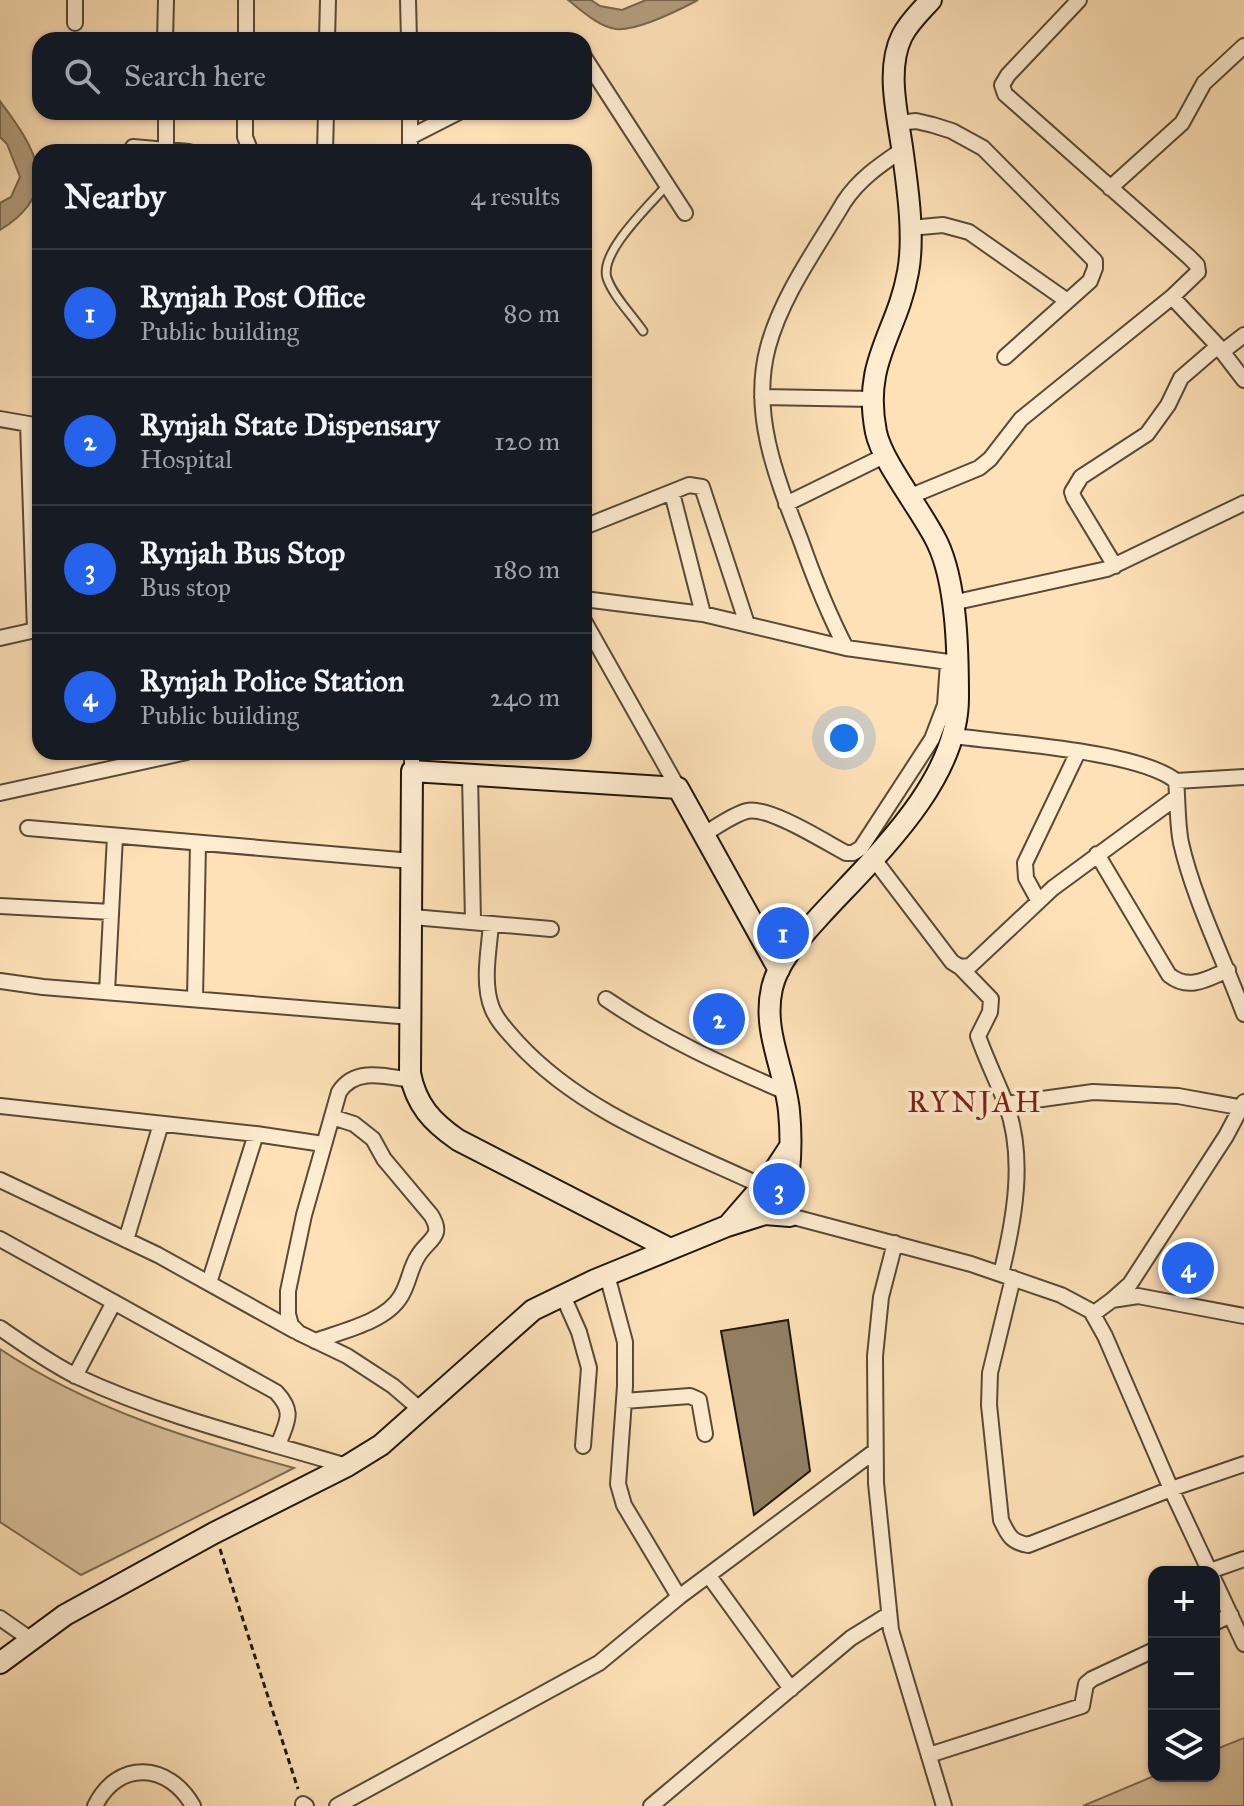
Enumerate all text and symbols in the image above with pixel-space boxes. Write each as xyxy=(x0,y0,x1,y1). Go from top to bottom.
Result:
search box xyxy=(32,32,592,120)
icon: search xyxy=(60,54,104,98)
text: Search here xyxy=(124,58,266,94)
text: Nearby xyxy=(64,176,166,217)
text: 4 results xyxy=(471,180,560,212)
text: Rynjah Post Office xyxy=(140,279,365,315)
text: 1 xyxy=(85,297,95,329)
text: 80 m xyxy=(504,297,560,329)
text: Public building xyxy=(140,315,299,347)
text: Rynjah State Dispensary xyxy=(140,407,439,443)
text: 2 xyxy=(84,425,96,457)
text: 120 m xyxy=(494,425,560,457)
text: Hospital xyxy=(140,443,232,475)
text: Rynjah Bus Stop xyxy=(140,535,345,571)
text: 3 xyxy=(85,553,95,585)
text: 180 m xyxy=(493,553,560,585)
text: Bus stop xyxy=(140,571,231,603)
text: Rynjah Police Station xyxy=(140,663,404,699)
text: 4 xyxy=(83,681,97,713)
text: 240 m xyxy=(490,681,560,713)
text: Public building xyxy=(140,699,299,731)
your location xyxy=(824,718,864,758)
pin: 1 xyxy=(757,903,809,963)
pin: 2 xyxy=(693,989,745,1049)
district label: RYNJAH xyxy=(907,1084,1043,1120)
pin: 3 xyxy=(753,1159,805,1219)
pin: 4 xyxy=(1162,1238,1214,1298)
map controls xyxy=(1148,1566,1220,1782)
button: + xyxy=(1148,1566,1220,1638)
button: − xyxy=(1148,1638,1220,1710)
button: layers xyxy=(1148,1710,1220,1782)

